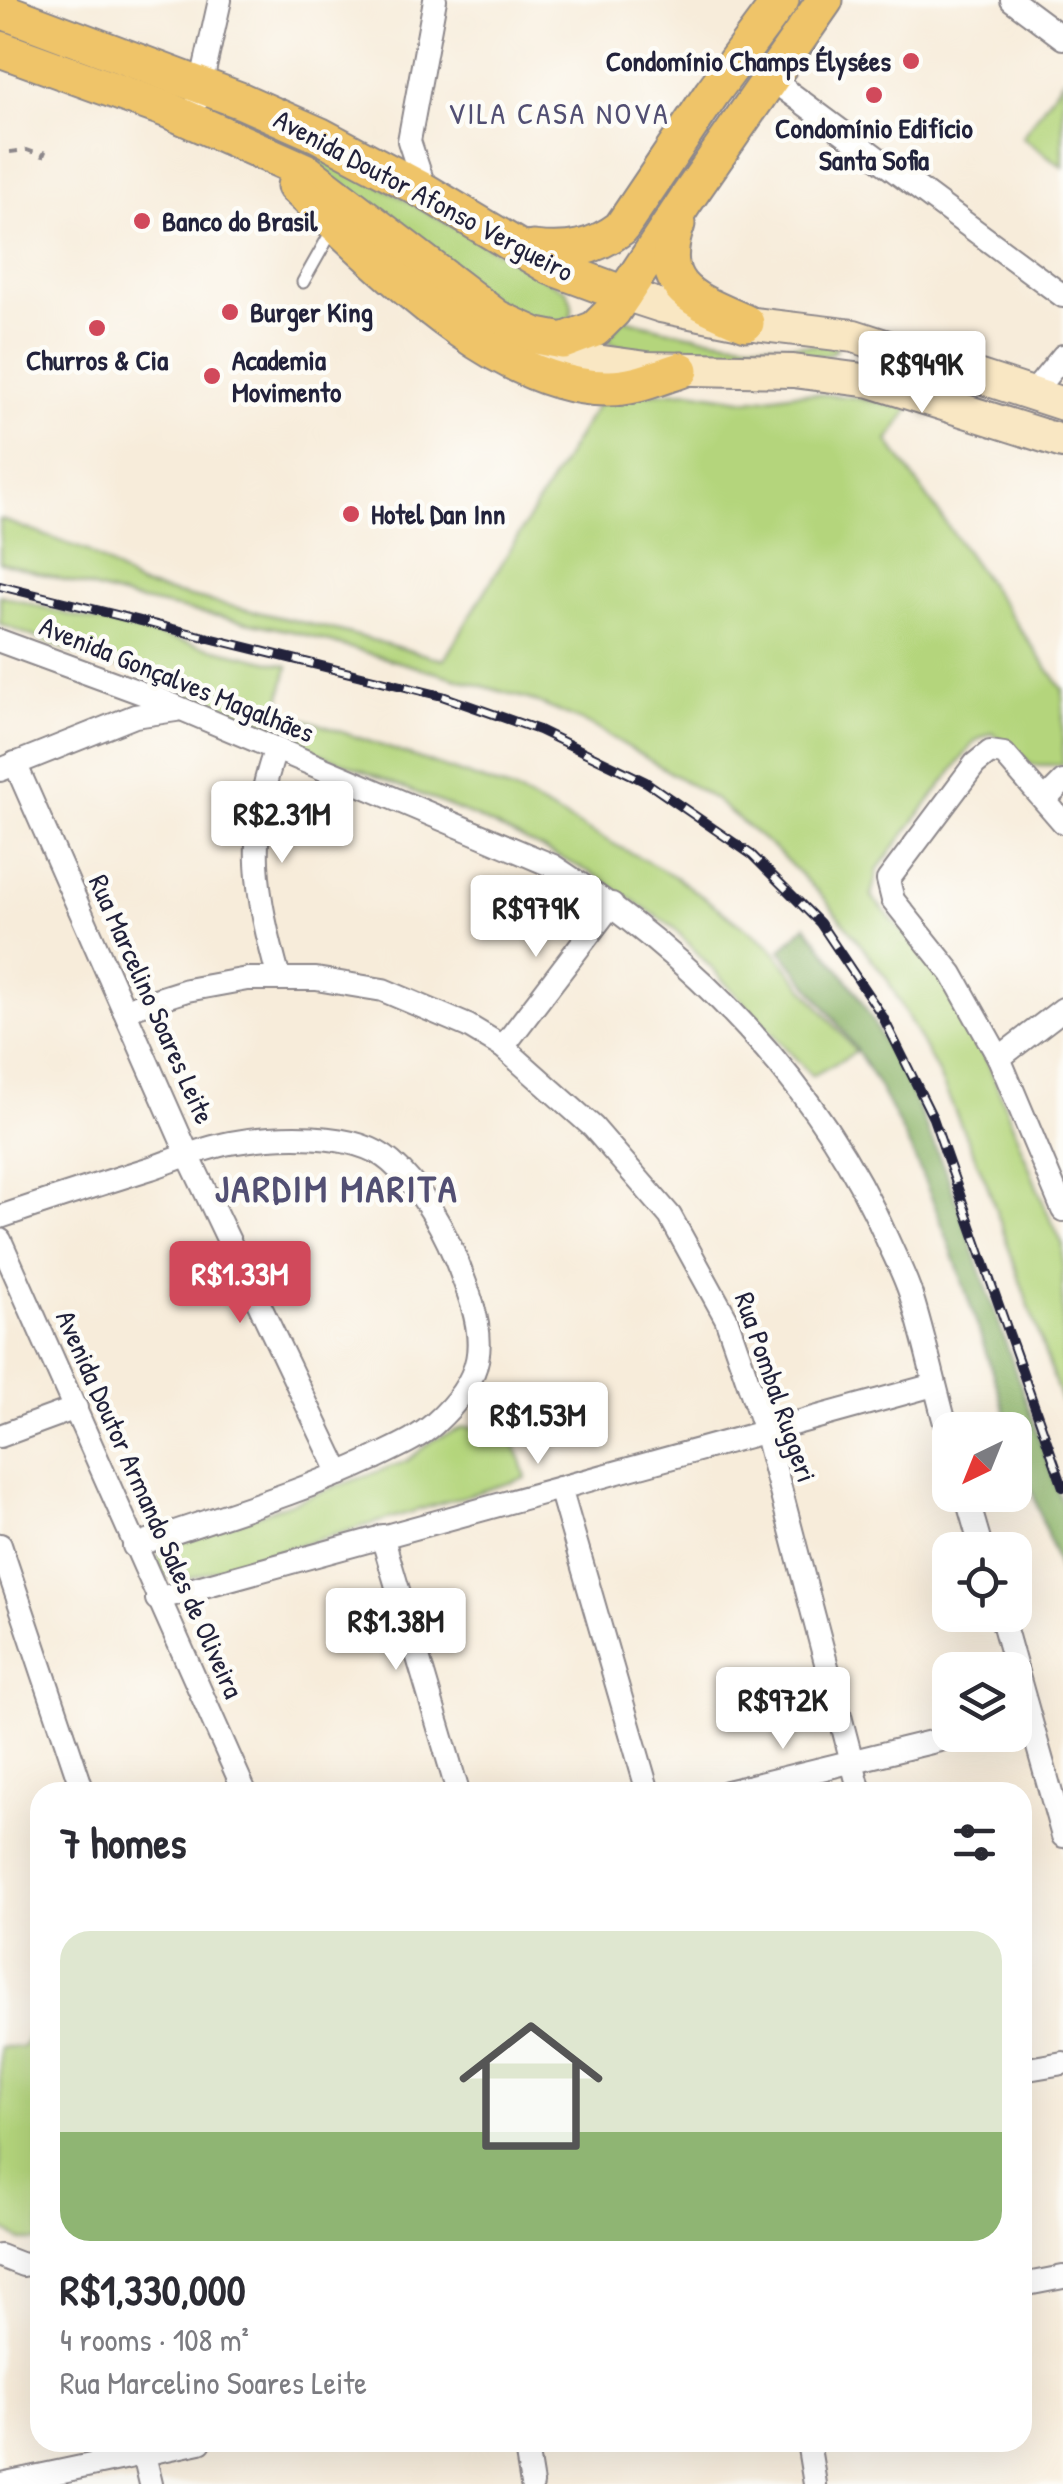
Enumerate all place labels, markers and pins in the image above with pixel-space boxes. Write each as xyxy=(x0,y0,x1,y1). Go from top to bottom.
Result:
place label: Condomínio Champs Élysées xyxy=(606,42,891,81)
marker: Condomínio Champs Élysées xyxy=(900,50,922,72)
marker: Condomínio Edifício Santa Sofia xyxy=(863,84,885,106)
place label: Condomínio Edifício Santa Sofia xyxy=(775,109,974,179)
place label: Banco do Brasil xyxy=(162,202,318,240)
marker: Banco do Brasil xyxy=(131,210,153,232)
place label: Burger King xyxy=(250,293,373,332)
marker: Burger King xyxy=(219,301,241,323)
marker: Churros & Cia xyxy=(86,317,108,339)
pin: R$949K xyxy=(841,331,1003,416)
place label: Churros & Cia xyxy=(26,341,168,379)
place label: Academia Movimento xyxy=(232,341,342,411)
marker: Academia Movimento xyxy=(201,365,223,387)
place label: Hotel Dan Inn xyxy=(371,495,505,533)
marker: Hotel Dan Inn xyxy=(340,503,362,525)
pin: R$2.31M xyxy=(190,781,374,866)
pin: R$979K xyxy=(455,875,617,960)
pin: R$1.33M xyxy=(148,1241,332,1326)
pin: R$1.53M xyxy=(446,1382,630,1467)
pin: R$1.38M xyxy=(304,1588,488,1673)
pin: R$972K xyxy=(702,1667,864,1752)

